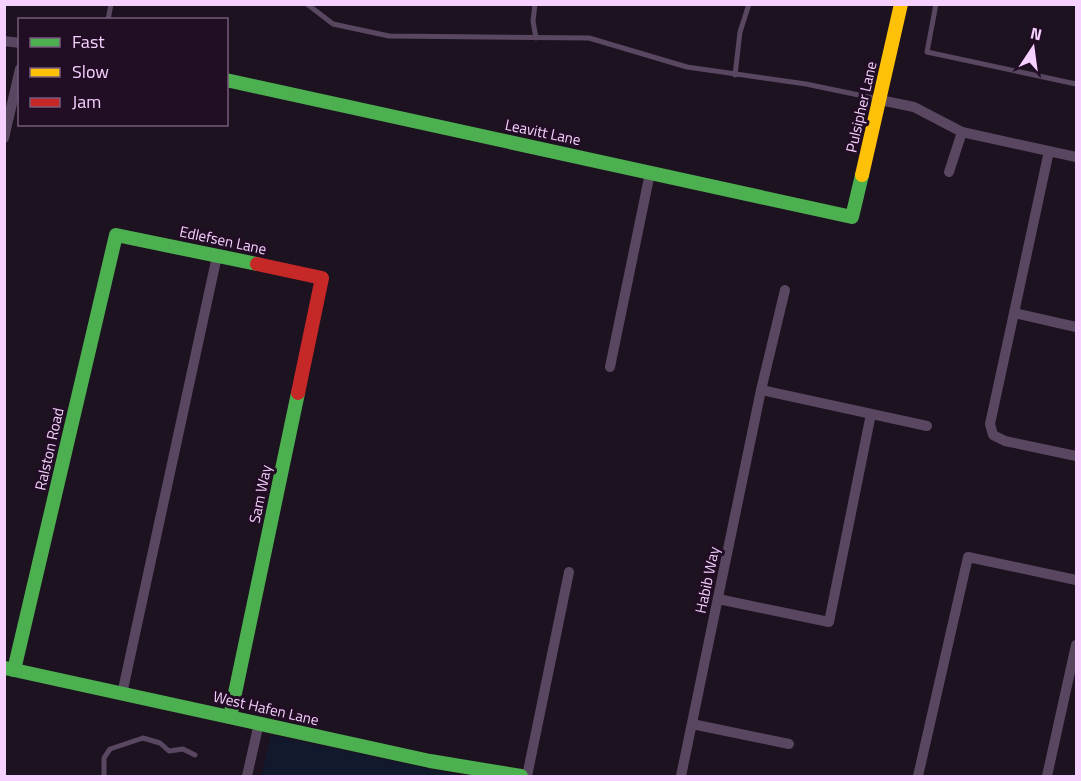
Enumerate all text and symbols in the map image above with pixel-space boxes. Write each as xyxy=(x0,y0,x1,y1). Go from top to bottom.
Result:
legend xyxy=(18,18,228,126)
north arrow xyxy=(1003,18,1063,78)
text: N xyxy=(1028,20,1044,46)
text: Fast xyxy=(72,28,105,55)
text: Slow xyxy=(72,58,109,85)
street label: Pulsipher Lane xyxy=(839,59,883,155)
text: Jam xyxy=(72,88,101,115)
street label: Leavitt Lane xyxy=(503,113,583,151)
street label: Edlefsen Lane xyxy=(177,220,269,260)
street label: Ralston Road xyxy=(28,405,70,493)
street label: Sam Way xyxy=(243,463,277,525)
street label: Habib Way xyxy=(689,544,725,616)
street label: West Hafen Lane xyxy=(211,685,321,731)

